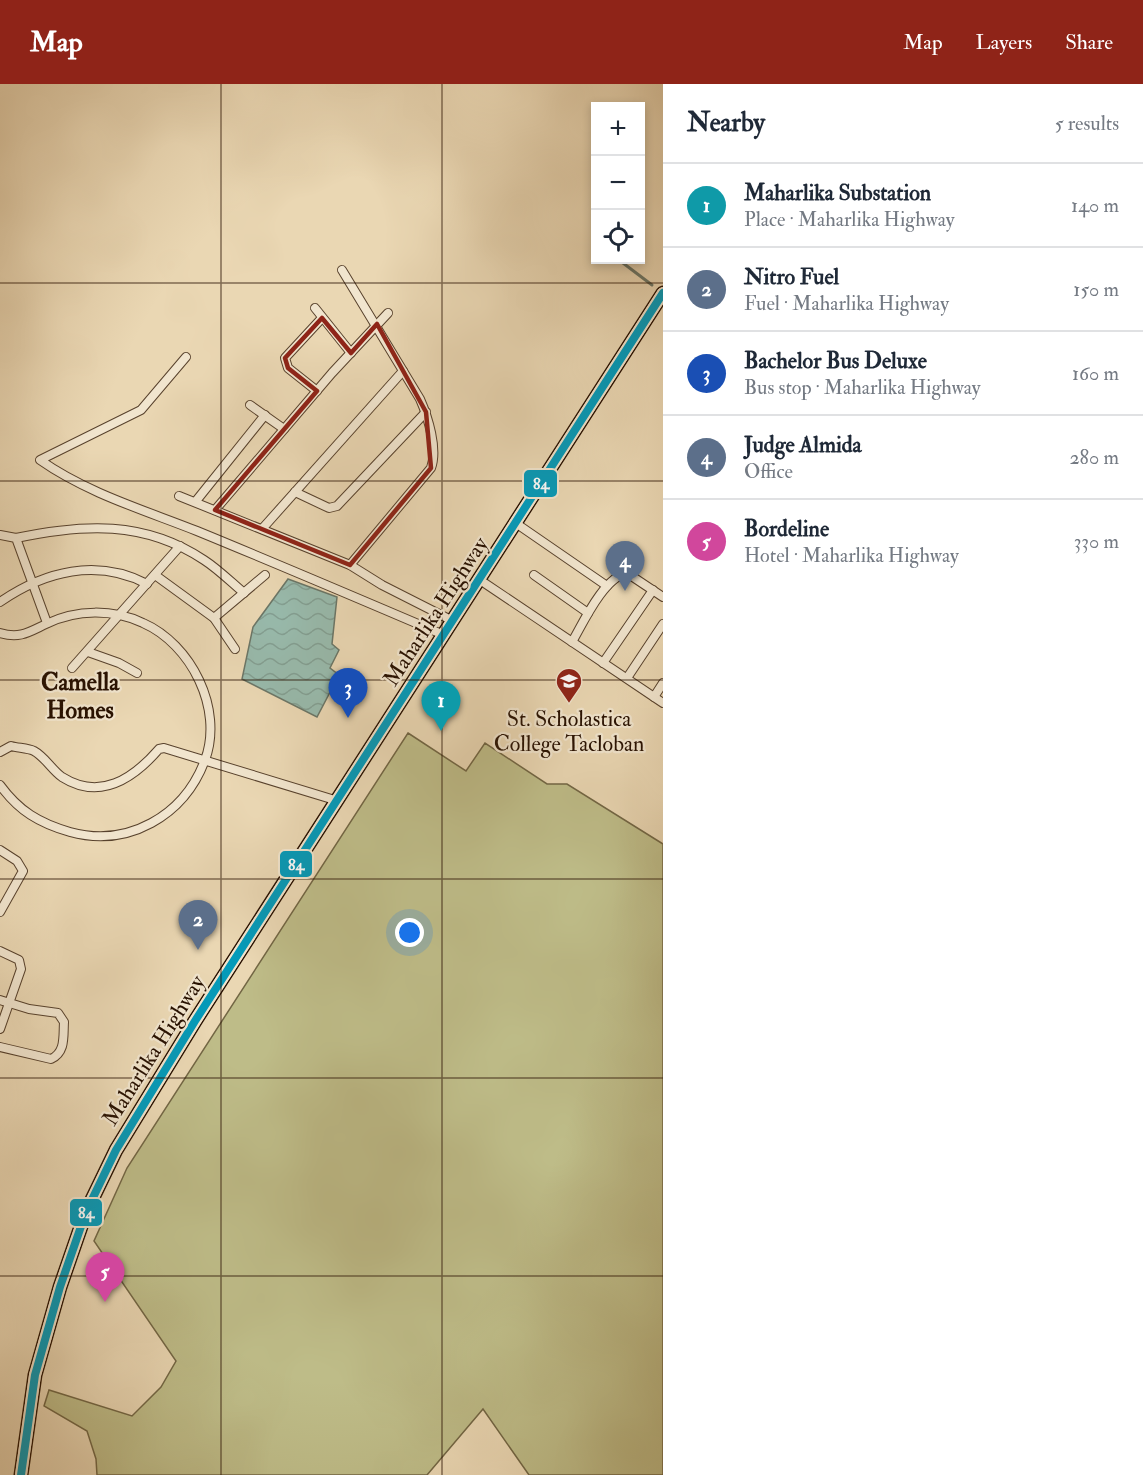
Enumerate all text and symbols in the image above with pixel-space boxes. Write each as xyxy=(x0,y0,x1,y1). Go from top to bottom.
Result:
text: Map xyxy=(30,25,83,60)
text: Map xyxy=(903,29,943,56)
text: Layers xyxy=(976,29,1032,56)
text: Share xyxy=(1065,29,1113,56)
map controls xyxy=(591,102,645,264)
button: + xyxy=(591,102,645,156)
text: Nearby xyxy=(687,107,765,139)
text: 5 results xyxy=(1055,111,1119,136)
button: − xyxy=(591,156,645,210)
text: Maharlika Substation xyxy=(744,179,931,207)
text: 1 xyxy=(703,193,710,218)
text: 140 m xyxy=(1071,193,1119,218)
text: Place · Maharlika Highway xyxy=(744,207,955,232)
button: locate xyxy=(591,210,645,264)
text: Nitro Fuel xyxy=(744,263,839,291)
text: 2 xyxy=(701,277,712,302)
text: 150 m xyxy=(1073,277,1119,302)
text: Fuel · Maharlika Highway xyxy=(744,291,949,316)
text: Bachelor Bus Deluxe xyxy=(744,347,927,375)
text: 3 xyxy=(703,361,710,386)
text: 160 m xyxy=(1072,361,1119,386)
text: Bus stop · Maharlika Highway xyxy=(744,375,981,400)
text: Judge Almida xyxy=(744,431,862,459)
text: 4 xyxy=(701,445,712,470)
text: 280 m xyxy=(1069,445,1119,470)
text: Office xyxy=(744,459,793,484)
line badge: 84 xyxy=(523,469,558,498)
text: 84 xyxy=(533,474,550,494)
text: Bordeline xyxy=(744,515,829,543)
text: 5 xyxy=(702,529,711,554)
text: 330 m xyxy=(1074,529,1119,554)
street label: Maharlika Highway xyxy=(377,531,495,691)
pin: 4 xyxy=(606,542,644,591)
text: Hotel · Maharlika Highway xyxy=(744,543,959,568)
school or university icon: St. Scholastica College Tacloban xyxy=(554,666,584,704)
district label: Camella Homes xyxy=(41,667,120,726)
pin: 3 xyxy=(328,668,368,718)
pin: 1 xyxy=(422,682,460,731)
place label: St. Scholastica College Tacloban xyxy=(494,705,644,758)
line badge: 84 xyxy=(279,850,313,878)
text: 84 xyxy=(288,855,305,875)
pin: 2 xyxy=(178,900,218,950)
your location xyxy=(395,918,424,947)
street label: Maharlika Highway xyxy=(96,970,212,1131)
line badge: 84 xyxy=(69,1198,103,1227)
text: 84 xyxy=(78,1203,95,1223)
pin: 5 xyxy=(86,1252,124,1302)

